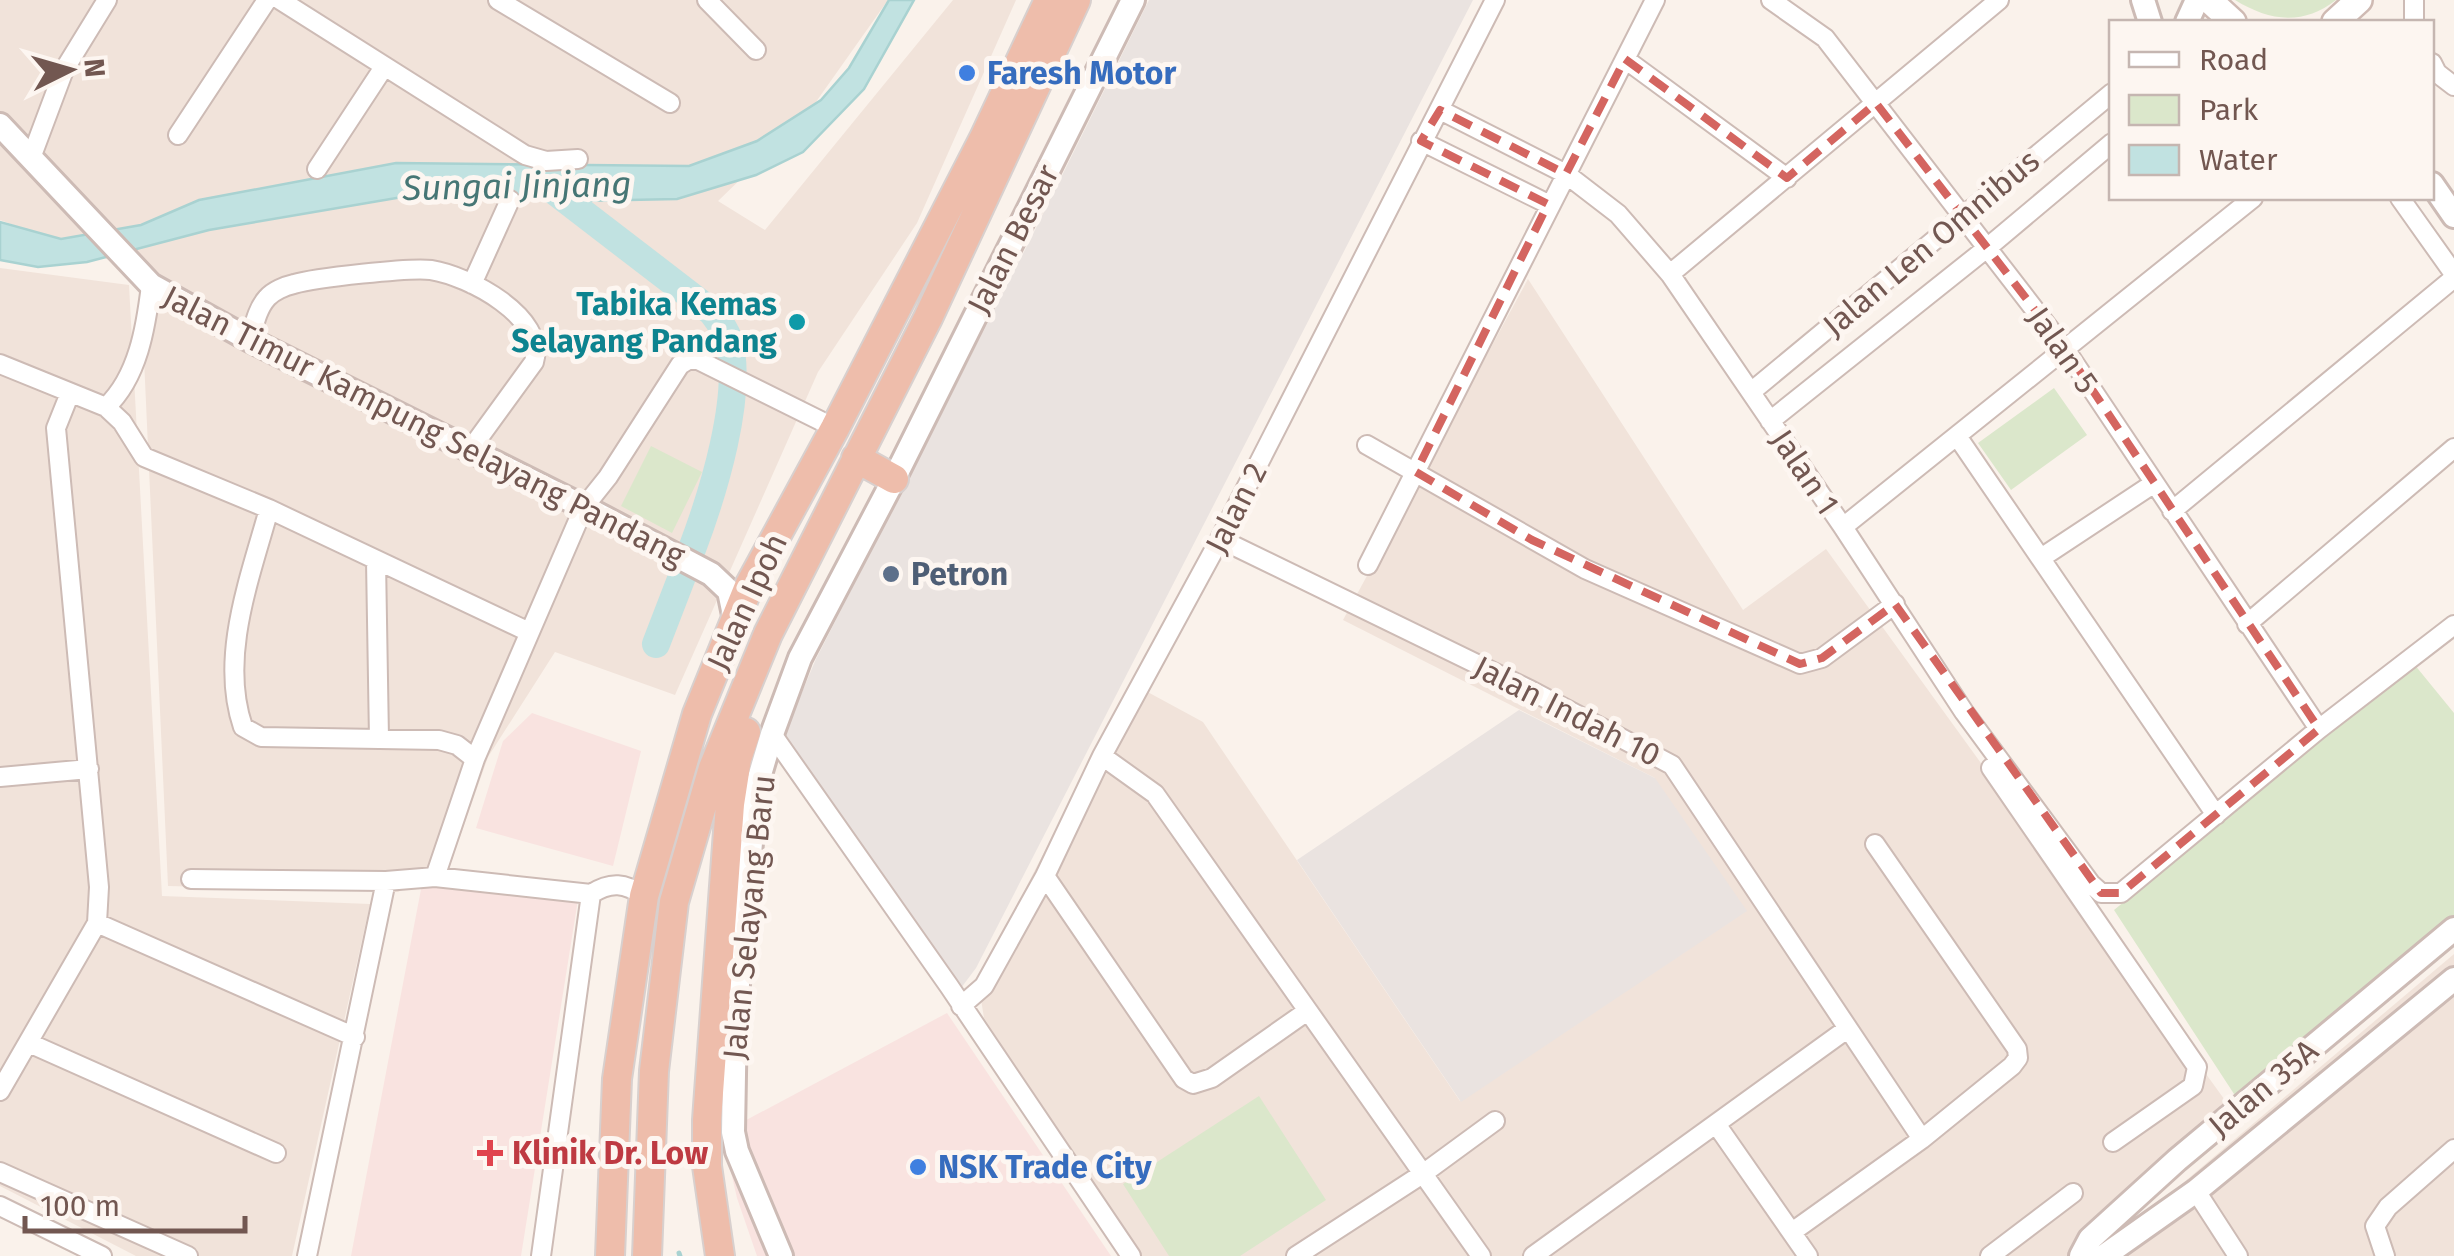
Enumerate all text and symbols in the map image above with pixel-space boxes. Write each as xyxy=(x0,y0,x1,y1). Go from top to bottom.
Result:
north arrow xyxy=(20,20,120,120)
legend xyxy=(2109,20,2434,200)
text: Road xyxy=(2199,42,2268,78)
place label: Faresh Motor xyxy=(987,54,1177,92)
text: N xyxy=(77,57,112,79)
marker: Faresh Motor xyxy=(956,62,978,84)
text: Park xyxy=(2199,92,2259,128)
street label: Jalan Len Omnibus xyxy=(1815,142,2047,344)
text: Water xyxy=(2199,142,2278,178)
street label: Jalan Besar xyxy=(959,158,1067,320)
water label: Sungai Jinjang xyxy=(401,163,632,209)
street label: Jalan Timur Kampung Selayang Pandang xyxy=(157,277,692,575)
place label: Tabika Kemas Selayang Pandang xyxy=(511,285,777,360)
street label: Jalan 5 xyxy=(2020,299,2106,401)
marker: Tabika Kemas Selayang Pandang xyxy=(786,311,808,333)
street label: Jalan 1 xyxy=(1763,422,1847,522)
street label: Jalan 2 xyxy=(1197,456,1275,560)
street label: Jalan Ipoh xyxy=(699,528,795,676)
place label: Petron xyxy=(911,555,1008,593)
marker: Petron xyxy=(880,563,902,585)
street label: Jalan Indah 10 xyxy=(1467,648,1667,774)
street label: Jalan Selayang Baru xyxy=(715,773,783,1061)
street label: Jalan 35A xyxy=(2201,1031,2326,1145)
place label: Klinik Dr. Low xyxy=(512,1134,708,1172)
marker: Klinik Dr. Low xyxy=(477,1140,503,1166)
place label: NSK Trade City xyxy=(938,1148,1152,1186)
marker: NSK Trade City xyxy=(907,1156,929,1178)
scale bar xyxy=(25,1171,245,1233)
text: 100 m xyxy=(40,1188,120,1224)

